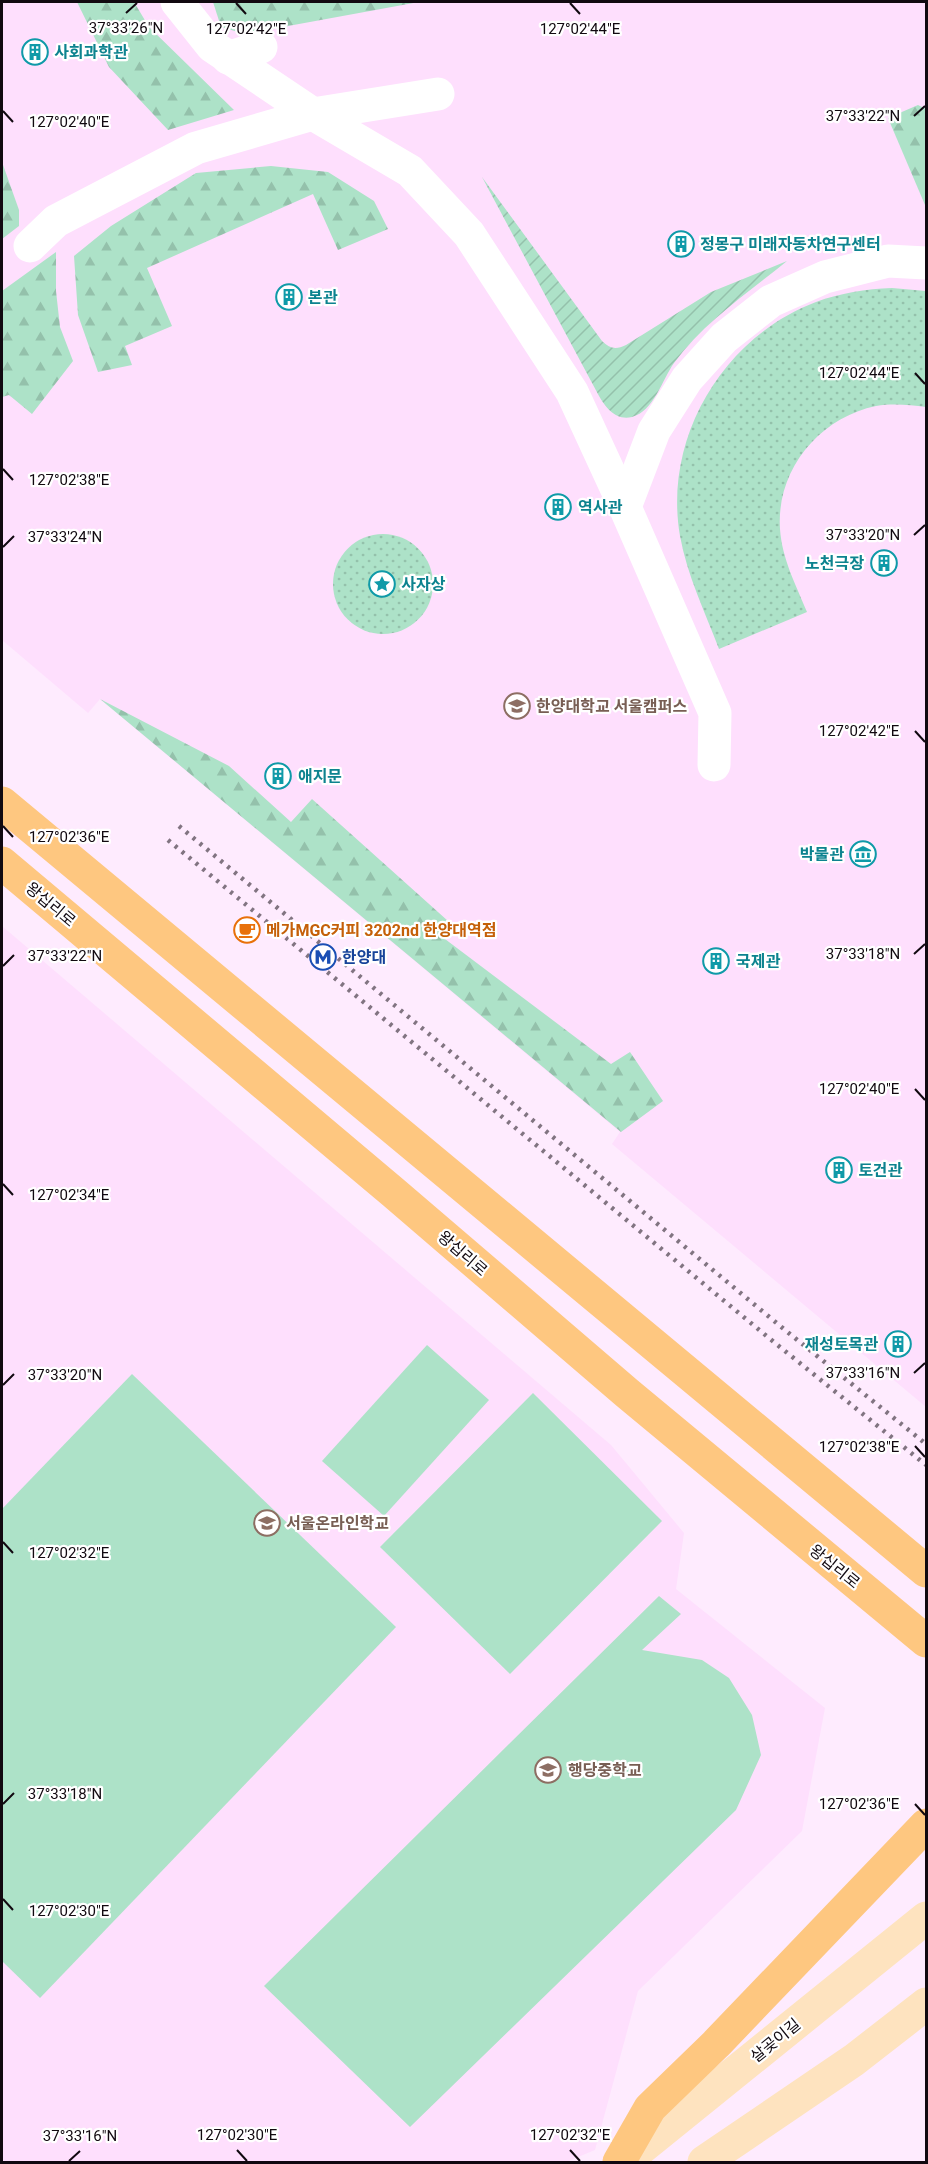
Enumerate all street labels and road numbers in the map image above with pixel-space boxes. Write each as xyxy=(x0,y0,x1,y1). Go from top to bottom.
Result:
street label: 왕십리로 xyxy=(22,878,80,931)
street label: 왕십리로 xyxy=(434,1227,491,1280)
street label: 왕십리로 xyxy=(806,1540,864,1592)
street label: 살곶이길 xyxy=(746,2014,804,2066)

